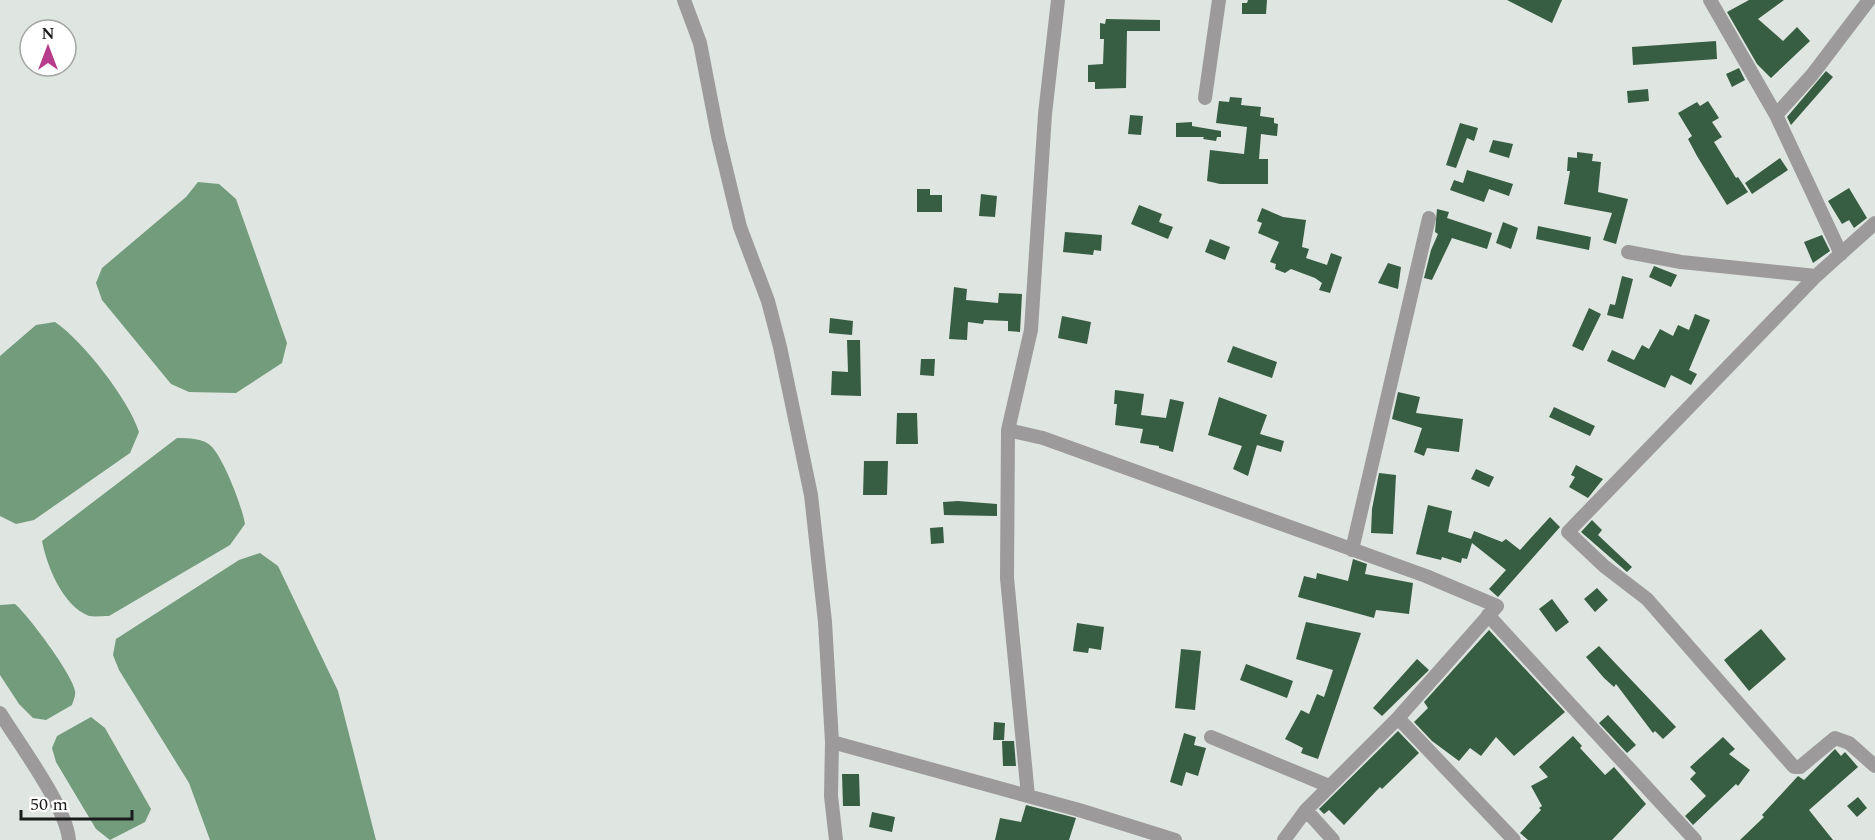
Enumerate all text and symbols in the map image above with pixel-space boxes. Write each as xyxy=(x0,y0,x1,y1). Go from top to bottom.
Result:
north arrow xyxy=(18,18,78,78)
text: N xyxy=(41,22,55,46)
scale bar xyxy=(21,783,132,821)
text: 50 m xyxy=(30,791,68,818)

